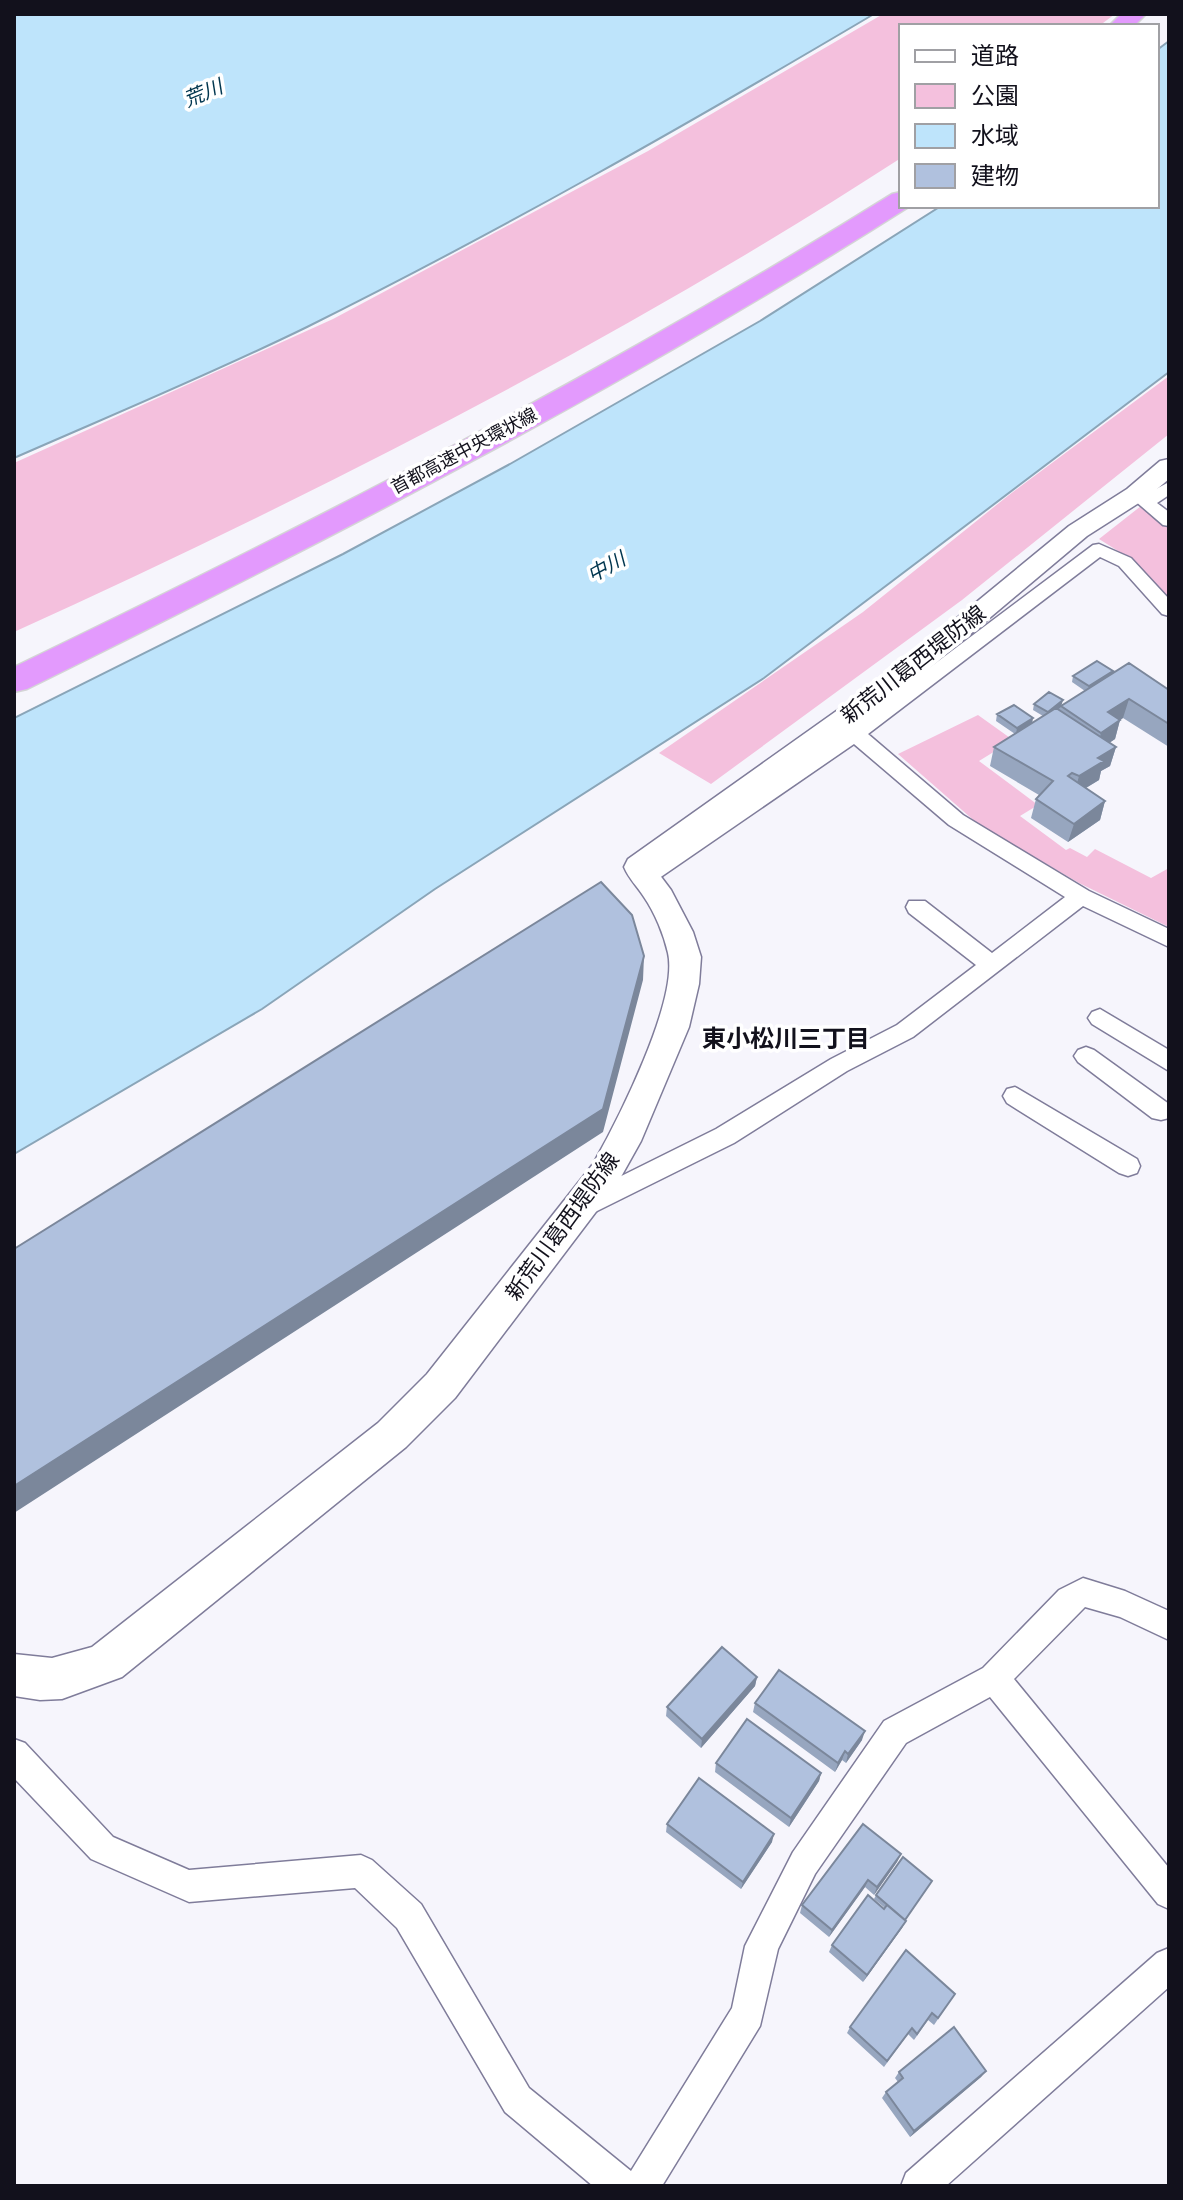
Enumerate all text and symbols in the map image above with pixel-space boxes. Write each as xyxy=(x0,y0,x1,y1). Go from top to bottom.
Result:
legend xyxy=(899,24,1159,208)
text: 道路 xyxy=(971,40,1019,69)
water label: 荒川 xyxy=(180,72,228,111)
text: 公園 xyxy=(971,80,1019,109)
text: 水域 xyxy=(971,120,1019,149)
text: 建物 xyxy=(971,160,1019,189)
street label: 首都高速中央環状線 xyxy=(387,402,540,498)
water label: 中川 xyxy=(582,545,631,586)
street label: 新荒川葛西堤防線 xyxy=(835,599,990,728)
district label: 東小松川三丁目 xyxy=(702,1023,870,1052)
street label: 新荒川葛西堤防線 xyxy=(499,1147,624,1305)

